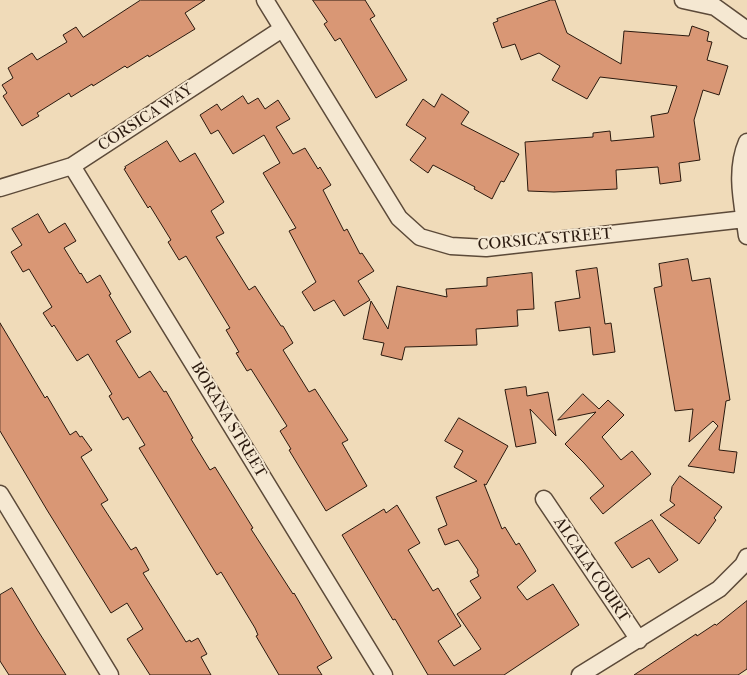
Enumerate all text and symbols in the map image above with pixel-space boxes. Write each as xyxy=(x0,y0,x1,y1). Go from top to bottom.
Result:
street label: CORSICA WAY xyxy=(95,80,197,156)
street label: CORSICA STREET xyxy=(477,225,613,255)
street label: BORANA STREET xyxy=(186,359,270,481)
street label: ALCALA COURT xyxy=(549,514,633,626)

